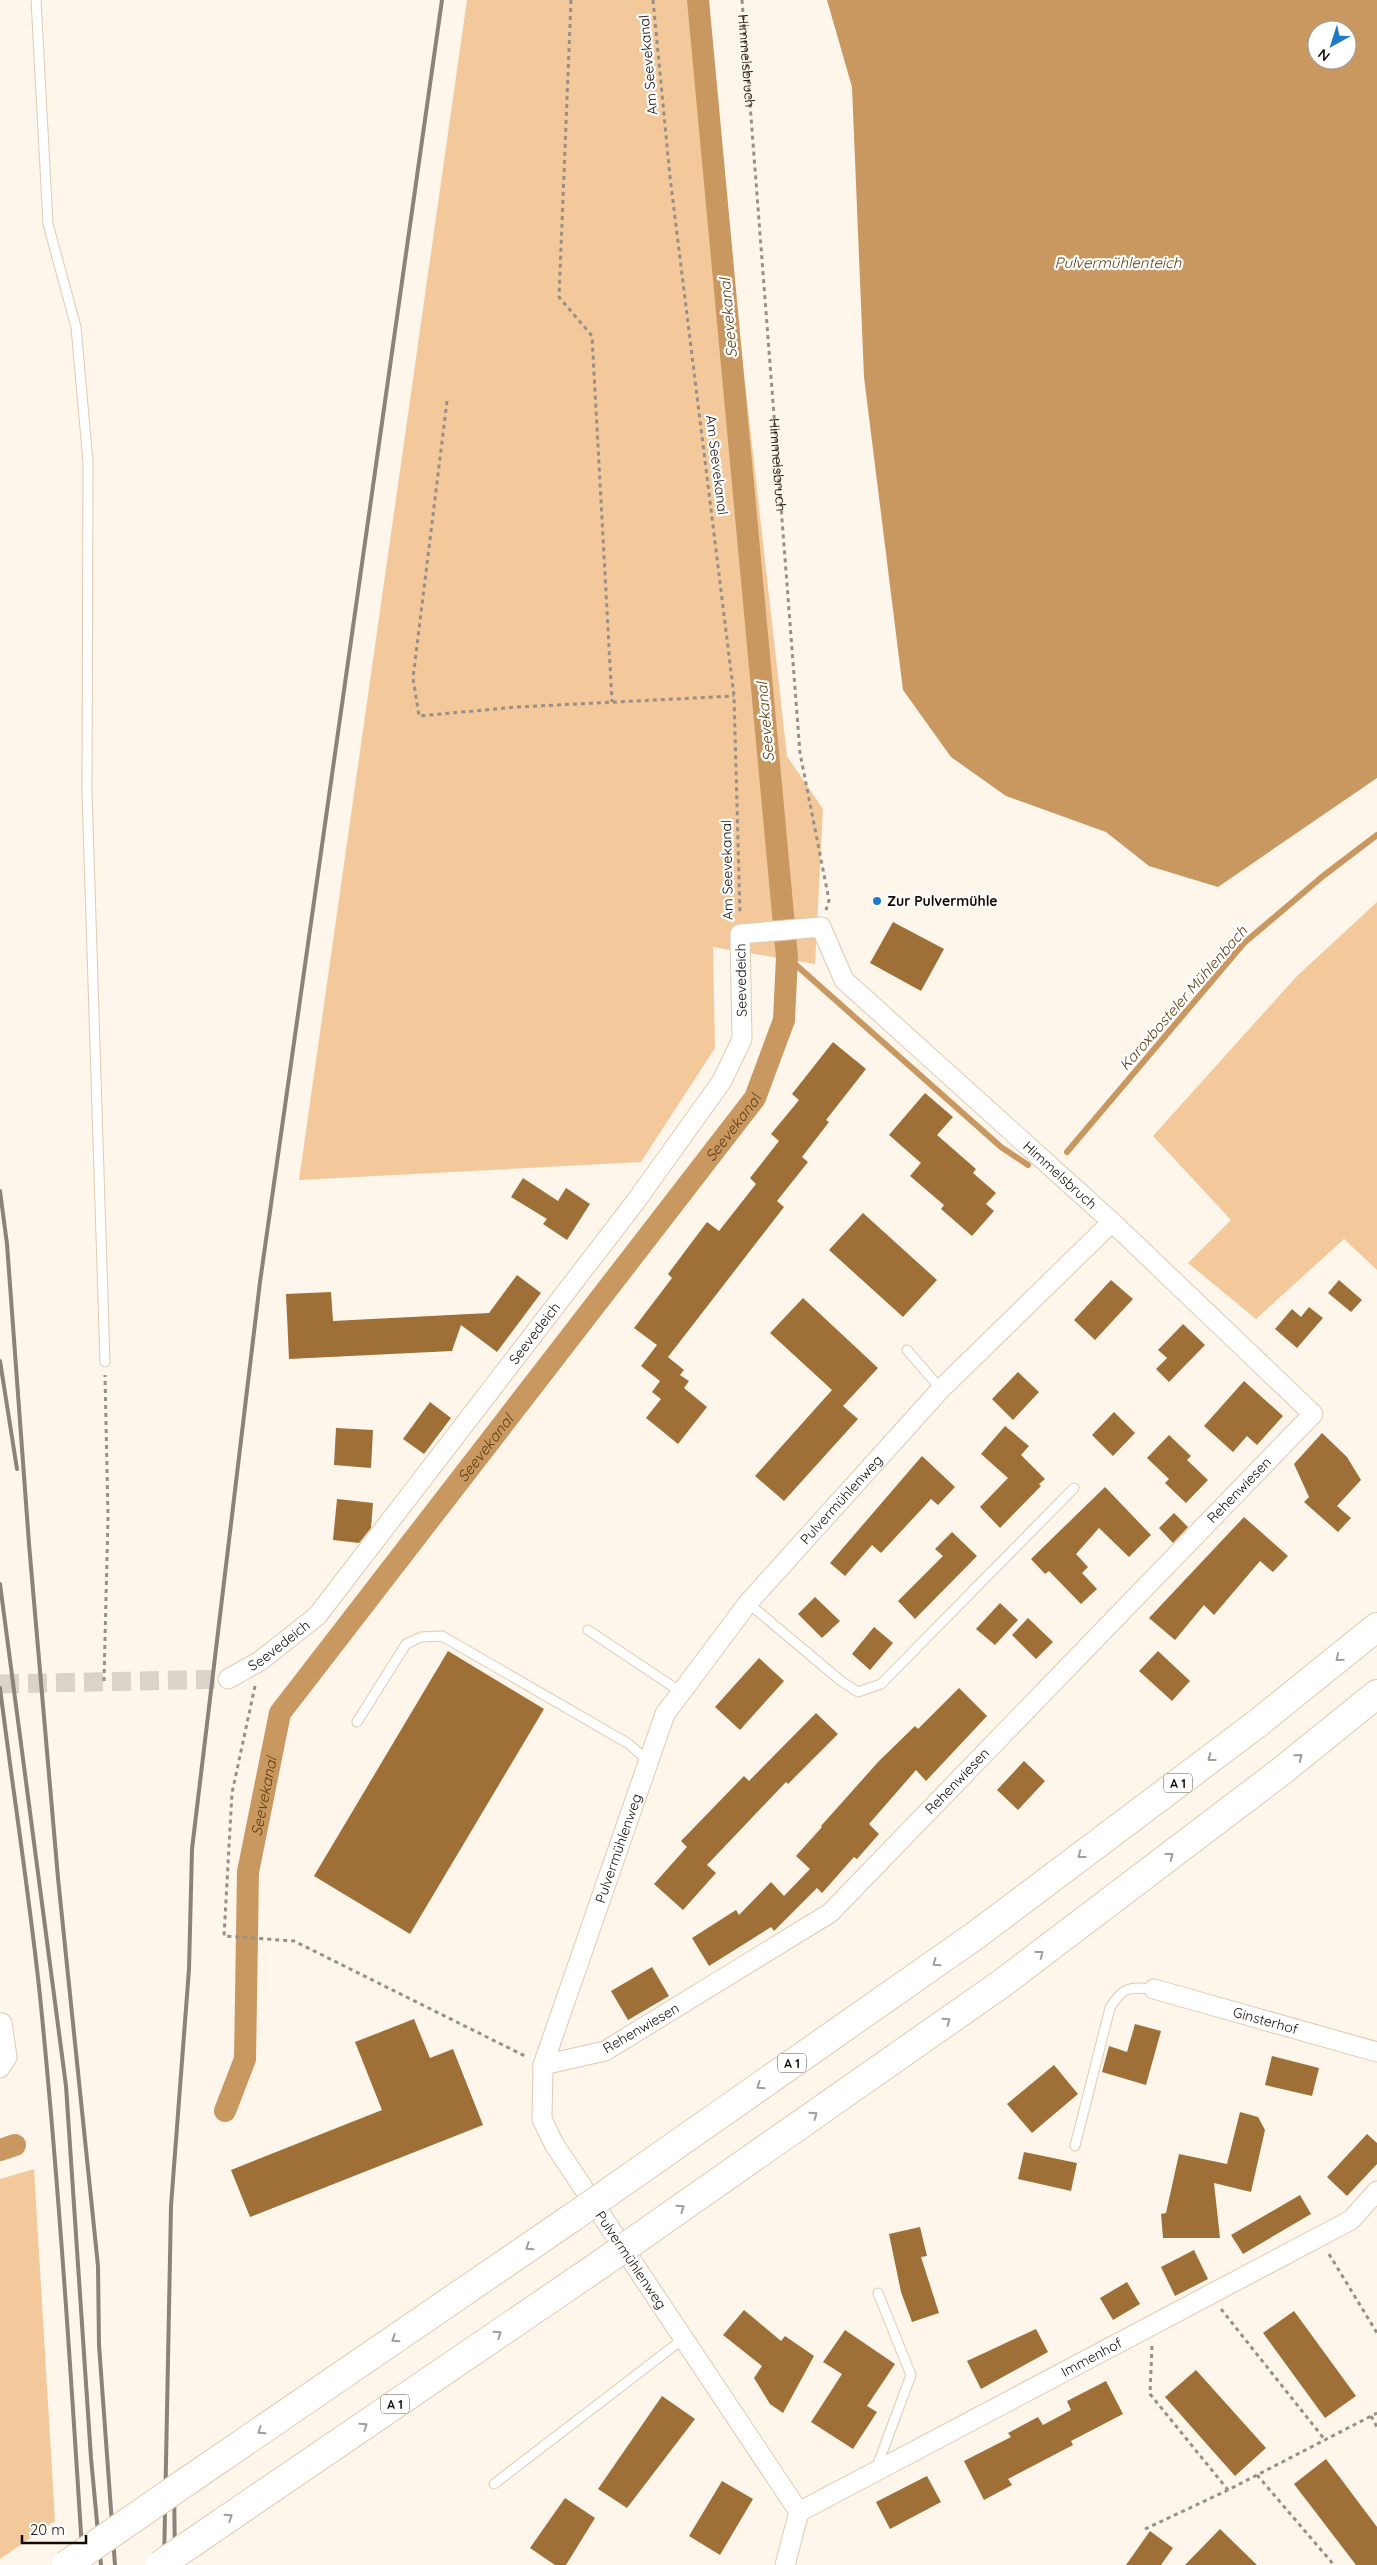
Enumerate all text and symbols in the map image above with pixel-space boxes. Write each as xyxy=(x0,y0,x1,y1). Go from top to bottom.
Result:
street label: Am Seevekanal xyxy=(635,14,661,116)
street label: Himmelsbruch xyxy=(734,14,759,108)
north arrow xyxy=(1307,20,1357,70)
text: N xyxy=(1314,45,1333,65)
water label: Pulvermühlenteich xyxy=(1055,253,1182,272)
water label: Seevekanal xyxy=(715,276,741,359)
street label: Am Seevekanal xyxy=(702,414,732,516)
street label: Himmelsbruch xyxy=(765,417,790,512)
water label: Seevekanal xyxy=(752,680,778,763)
street label: Am Seevekanal xyxy=(717,820,737,920)
place label: Zur Pulvermühle xyxy=(887,892,998,910)
marker: Zur Pulvermühle xyxy=(871,895,883,907)
water label: Karoxbosteler Mühlenbach xyxy=(1115,921,1251,1074)
street label: Seevedeich xyxy=(731,943,751,1017)
water label: Seevekanal xyxy=(700,1090,765,1165)
street label: Himmelsbruch xyxy=(1019,1137,1101,1213)
street label: Seevedeich xyxy=(505,1299,564,1368)
water label: Seevekanal xyxy=(453,1409,518,1485)
street label: Pulvermühlenweg xyxy=(796,1451,886,1548)
street label: Rehenwiesen xyxy=(1203,1453,1275,1527)
street label: Seevedeich xyxy=(245,1616,313,1675)
one-way arrow xyxy=(1336,1652,1345,1660)
street label: Rehenwiesen xyxy=(921,1744,993,1818)
one-way arrow xyxy=(1207,1752,1217,1761)
water label: Seevekanal xyxy=(246,1754,281,1837)
one-way arrow xyxy=(1293,1755,1302,1763)
road number: A 1 xyxy=(1164,1774,1192,1792)
street label: Pulvermühlenweg xyxy=(591,1791,646,1906)
one-way arrow xyxy=(1078,1850,1087,1858)
one-way arrow xyxy=(1164,1853,1174,1862)
one-way arrow xyxy=(1034,1951,1044,1960)
one-way arrow xyxy=(932,1957,941,1966)
street label: Rehenwiesen xyxy=(600,1999,682,2057)
street label: Ginsterhof xyxy=(1231,2003,1300,2038)
one-way arrow xyxy=(942,2018,951,2027)
road number: A 1 xyxy=(778,2054,806,2072)
one-way arrow xyxy=(756,2080,766,2089)
one-way arrow xyxy=(808,2112,818,2121)
one-way arrow xyxy=(675,2205,685,2214)
street label: Pulvermühlenweg xyxy=(591,2207,671,2313)
one-way arrow xyxy=(526,2241,535,2250)
one-way arrow xyxy=(492,2331,502,2340)
one-way arrow xyxy=(392,2333,401,2342)
street label: Immenhof xyxy=(1058,2334,1125,2381)
road number: A 1 xyxy=(381,2394,409,2414)
one-way arrow xyxy=(358,2423,367,2432)
one-way arrow xyxy=(257,2425,267,2434)
scale bar xyxy=(22,2512,86,2544)
one-way arrow xyxy=(224,2514,233,2523)
text: 20 m xyxy=(30,2520,65,2539)

